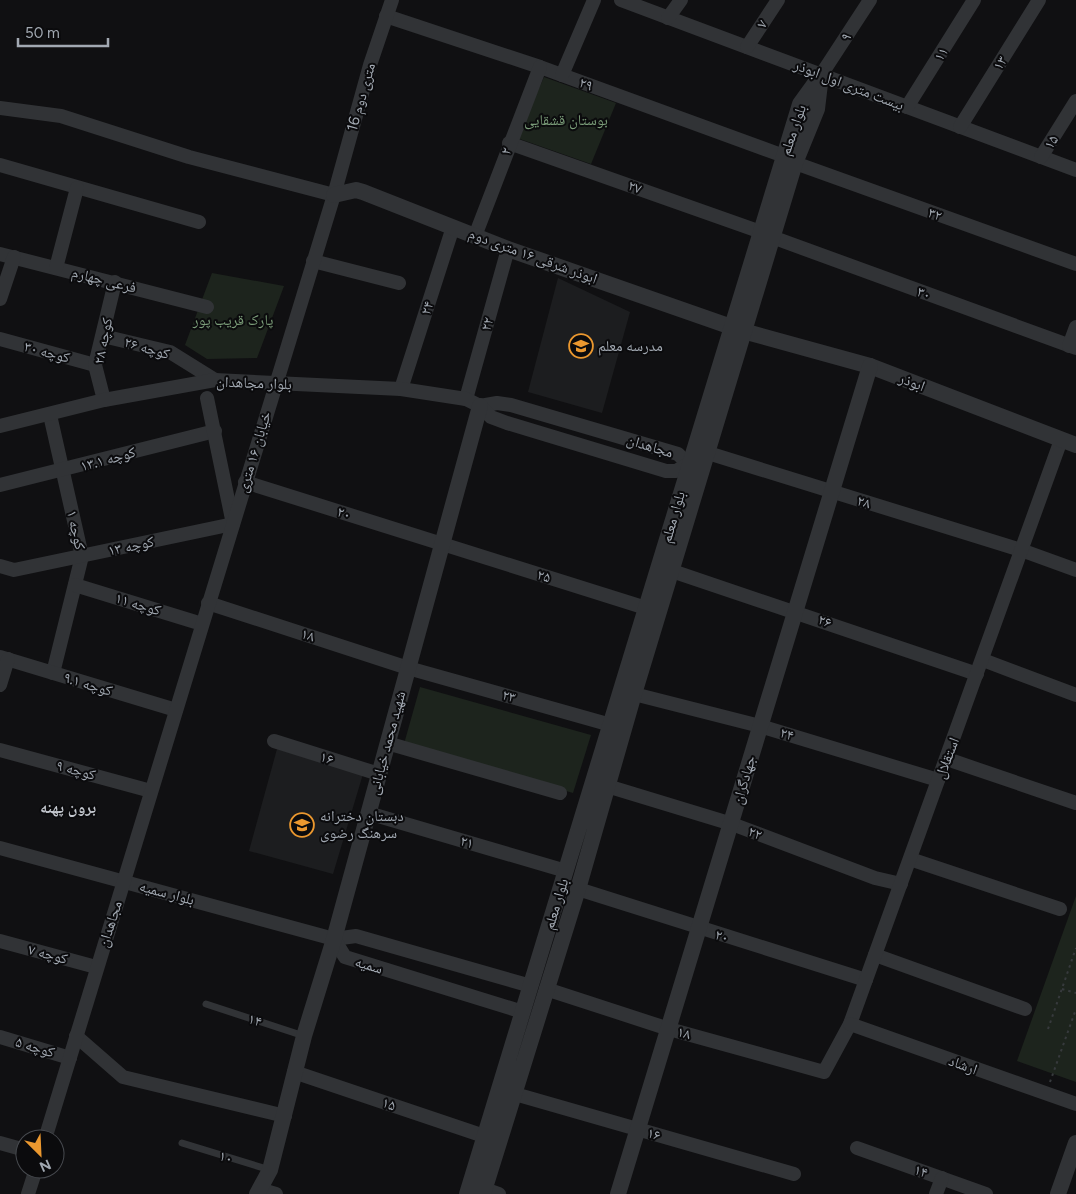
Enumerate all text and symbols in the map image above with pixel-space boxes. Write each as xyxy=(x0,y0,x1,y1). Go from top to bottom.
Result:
scale bar xyxy=(18,15,108,47)
street label: ۷ xyxy=(753,16,772,32)
text: 50 m xyxy=(25,24,60,42)
street label: ۹ xyxy=(837,29,856,45)
street label: ۱۱ xyxy=(930,44,952,64)
street label: ۱۳ xyxy=(989,52,1011,73)
street label: بیست متری اول ابوذر xyxy=(790,55,907,115)
street label: 16 متری دوم xyxy=(343,61,380,134)
street label: ۲۹ xyxy=(577,73,596,95)
street label: بلوار معلم xyxy=(776,102,811,158)
park label: بوستان قشقایی xyxy=(524,111,608,130)
street label: ۱۵ xyxy=(1040,131,1062,152)
street label: ۲ xyxy=(496,145,516,157)
street label: ۲۷ xyxy=(626,176,645,198)
street label: ۳۲ xyxy=(926,203,945,225)
street label: ابوذر شرقی ۱۶ متری دوم xyxy=(466,224,600,289)
street label: فرعی چهارم xyxy=(70,263,138,298)
street label: ۳۰ xyxy=(915,282,933,304)
street label: ۲۴ xyxy=(416,299,438,317)
park label: پارک قریب پور xyxy=(192,311,273,329)
street label: ۲۲ xyxy=(476,315,498,333)
street label: کوچه ۲۸ xyxy=(90,316,116,366)
street label: کوچه ۲۶ xyxy=(122,333,172,363)
school or university icon: مدرسه معلم xyxy=(568,333,594,359)
street label: کوچه ۳۰ xyxy=(22,337,72,367)
place label: مدرسه معلم xyxy=(598,337,663,356)
street label: ابوذر xyxy=(895,368,928,395)
street label: بلوار مجاهدان xyxy=(216,373,292,394)
street label: خیابان ۱۶ متری xyxy=(233,409,276,495)
street label: مجاهدان xyxy=(624,430,676,463)
street label: کوچه ۱۳.۱ xyxy=(78,443,138,475)
street label: بلوار معلم xyxy=(657,489,690,545)
street label: ۲۸ xyxy=(855,491,873,513)
street label: ۲۰ xyxy=(335,502,353,524)
street label: کوچه ۱ xyxy=(63,508,89,552)
street label: کوچه ۱۳ xyxy=(106,532,156,560)
street label: ۲۵ xyxy=(535,565,553,587)
street label: کوچه ۱۱ xyxy=(113,589,163,619)
street label: ۲۶ xyxy=(816,610,835,632)
street label: ۱۸ xyxy=(299,624,317,646)
street label: کوچه ۹.۱ xyxy=(62,668,114,700)
street label: ۲۳ xyxy=(500,685,518,707)
street label: شهید محمد خیابانی xyxy=(364,689,411,797)
street label: ۲۴ xyxy=(778,723,796,745)
street label: استقلال xyxy=(931,735,964,782)
street label: ۱۶ xyxy=(318,747,336,769)
street label: جهادگران xyxy=(728,753,761,807)
street label: کوچه ۹ xyxy=(54,756,98,784)
district label: برون پهنه xyxy=(40,798,96,817)
place label: دبستان دخترانه سرهنگ رضوی xyxy=(320,807,404,843)
school or university icon: دبستان دخترانه سرهنگ رضوی xyxy=(289,812,315,838)
street label: ۲۲ xyxy=(745,822,765,844)
street label: ۲۱ xyxy=(458,831,476,853)
street label: بلوار معلم xyxy=(540,876,573,932)
street label: بلوار سمیه xyxy=(138,877,196,909)
street label: مجاهدان xyxy=(94,898,127,950)
street label: ۲۰ xyxy=(713,925,731,947)
street label: کوچه ۷ xyxy=(26,940,70,968)
street label: سمیه xyxy=(353,952,385,978)
street label: ۱۴ xyxy=(246,1009,264,1031)
street label: ۱۸ xyxy=(675,1023,693,1044)
street label: کوچه ۵ xyxy=(13,1033,57,1061)
street label: ارشاد xyxy=(946,1052,980,1078)
street label: ۱۵ xyxy=(380,1093,399,1115)
street label: ۱۶ xyxy=(645,1123,663,1145)
north arrow xyxy=(15,1129,65,1179)
street label: ۱۰ xyxy=(217,1146,235,1168)
text: N xyxy=(37,1155,53,1175)
street label: ۱۴ xyxy=(912,1160,931,1182)

